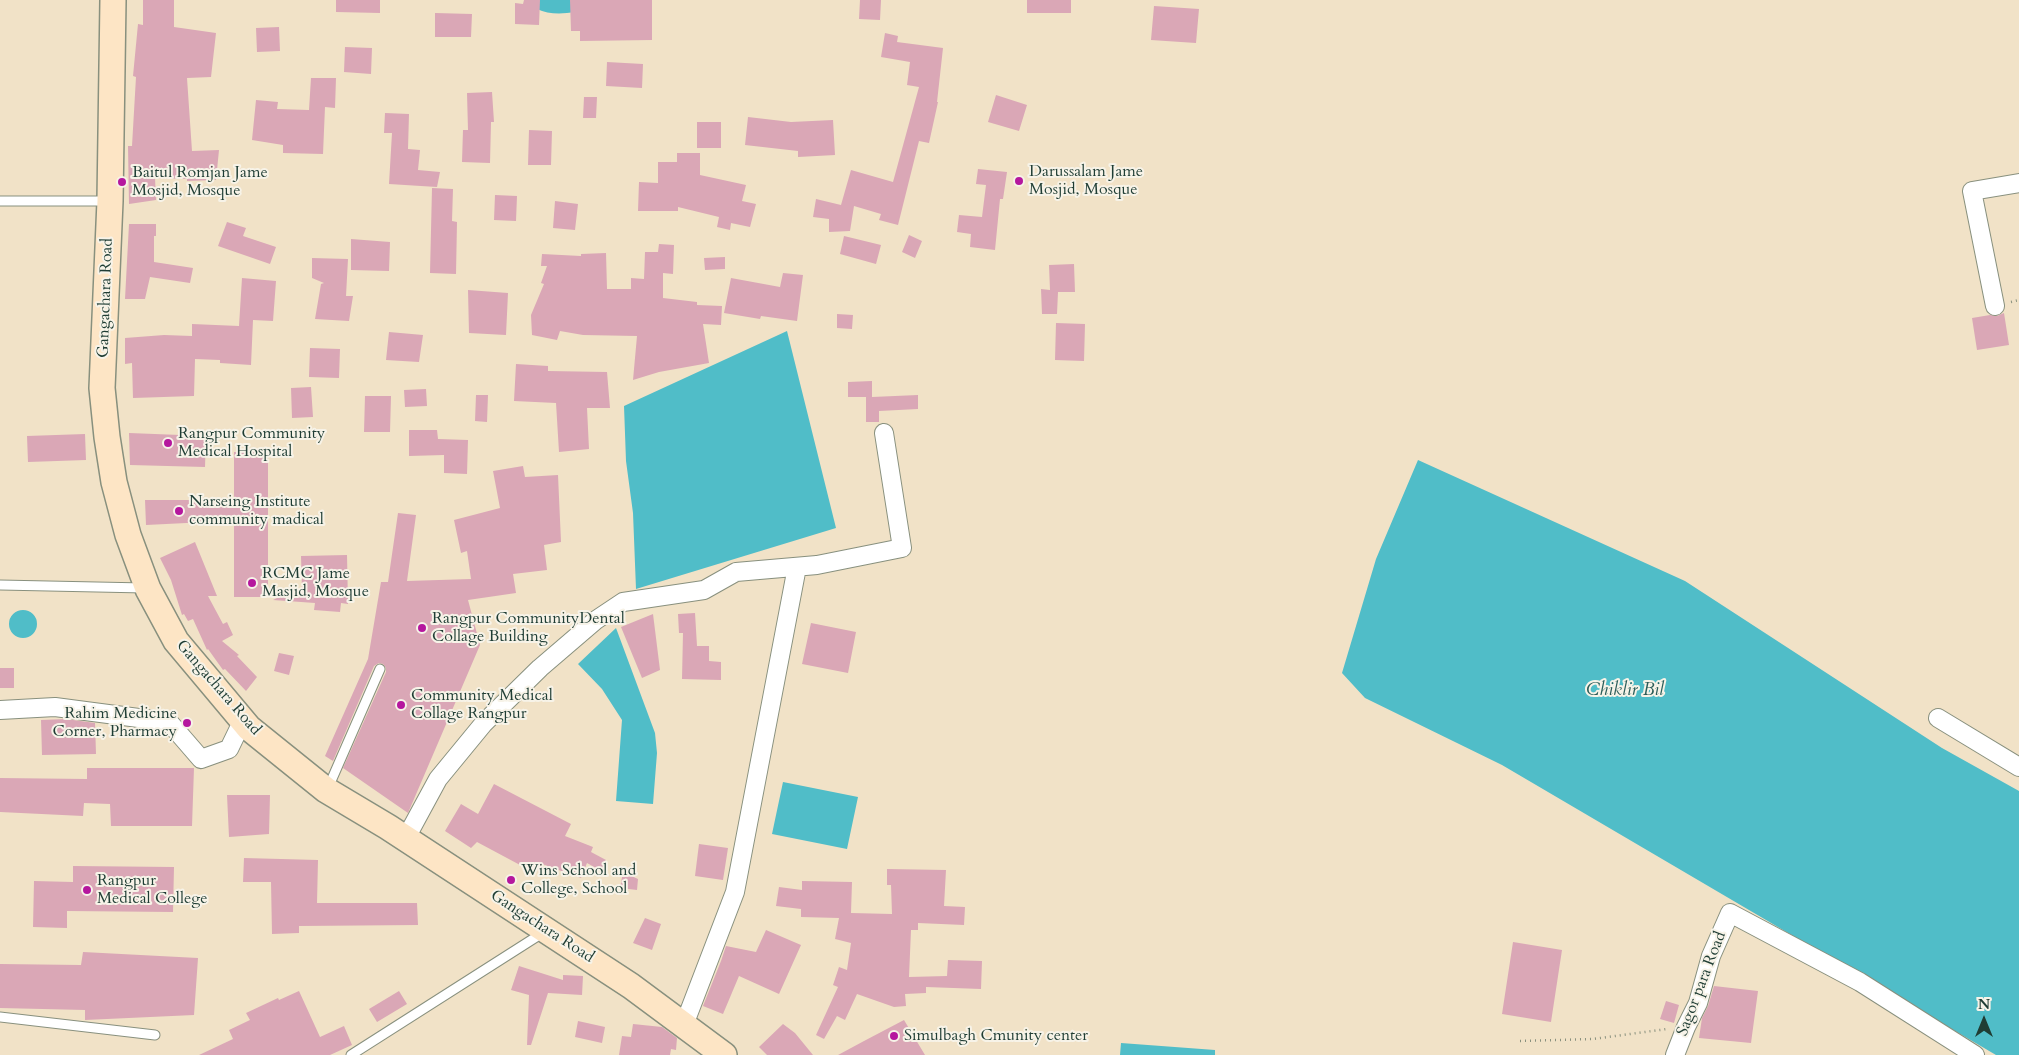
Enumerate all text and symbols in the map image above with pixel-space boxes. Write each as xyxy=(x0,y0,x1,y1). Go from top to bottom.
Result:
place label: Darussalam Jame Mosjid, Mosque xyxy=(1029,162,1143,200)
place label: Baitul Romjan Jame Mosjid, Mosque xyxy=(132,163,268,201)
marker: Darussalam Jame Mosjid, Mosque xyxy=(1013,175,1025,187)
marker: Baitul Romjan Jame Mosjid, Mosque xyxy=(116,176,128,188)
street label: Gangachara Road xyxy=(94,238,118,358)
place label: Rangpur Community Medical Hospital xyxy=(178,424,325,462)
marker: Rangpur Community Medical Hospital xyxy=(162,437,174,449)
place label: Narseing Institute community madical xyxy=(189,492,324,530)
marker: Narseing Institute community madical xyxy=(173,505,185,517)
place label: RCMC Jame Masjid, Mosque xyxy=(262,564,369,602)
marker: RCMC Jame Masjid, Mosque xyxy=(246,577,258,589)
place label: Rangpur CommunityDental Collage Building xyxy=(432,609,625,647)
marker: Rangpur CommunityDental Collage Building xyxy=(416,622,428,634)
street label: Gangachara Road xyxy=(171,637,265,739)
water label: Chiklir Bil xyxy=(1586,680,1664,702)
place label: Community Medical Collage Rangpur xyxy=(411,686,553,724)
marker: Community Medical Collage Rangpur xyxy=(395,699,407,711)
place label: Rahim Medicine Corner, Pharmacy xyxy=(53,704,177,742)
marker: Rahim Medicine Corner, Pharmacy xyxy=(181,717,193,729)
place label: Wins School and College, School xyxy=(521,861,636,899)
place label: Rangpur Medical College xyxy=(97,871,207,909)
marker: Wins School and College, School xyxy=(505,874,517,886)
marker: Rangpur Medical College xyxy=(81,884,93,896)
street label: Gangachara Road xyxy=(487,886,597,968)
street label: Sagor para Road xyxy=(1673,929,1731,1039)
north arrow xyxy=(1959,995,2009,1045)
text: N xyxy=(1978,995,1990,1014)
place label: Simulbagh Cmunity center xyxy=(904,1026,1088,1046)
marker: Simulbagh Cmunity center xyxy=(888,1030,900,1042)

